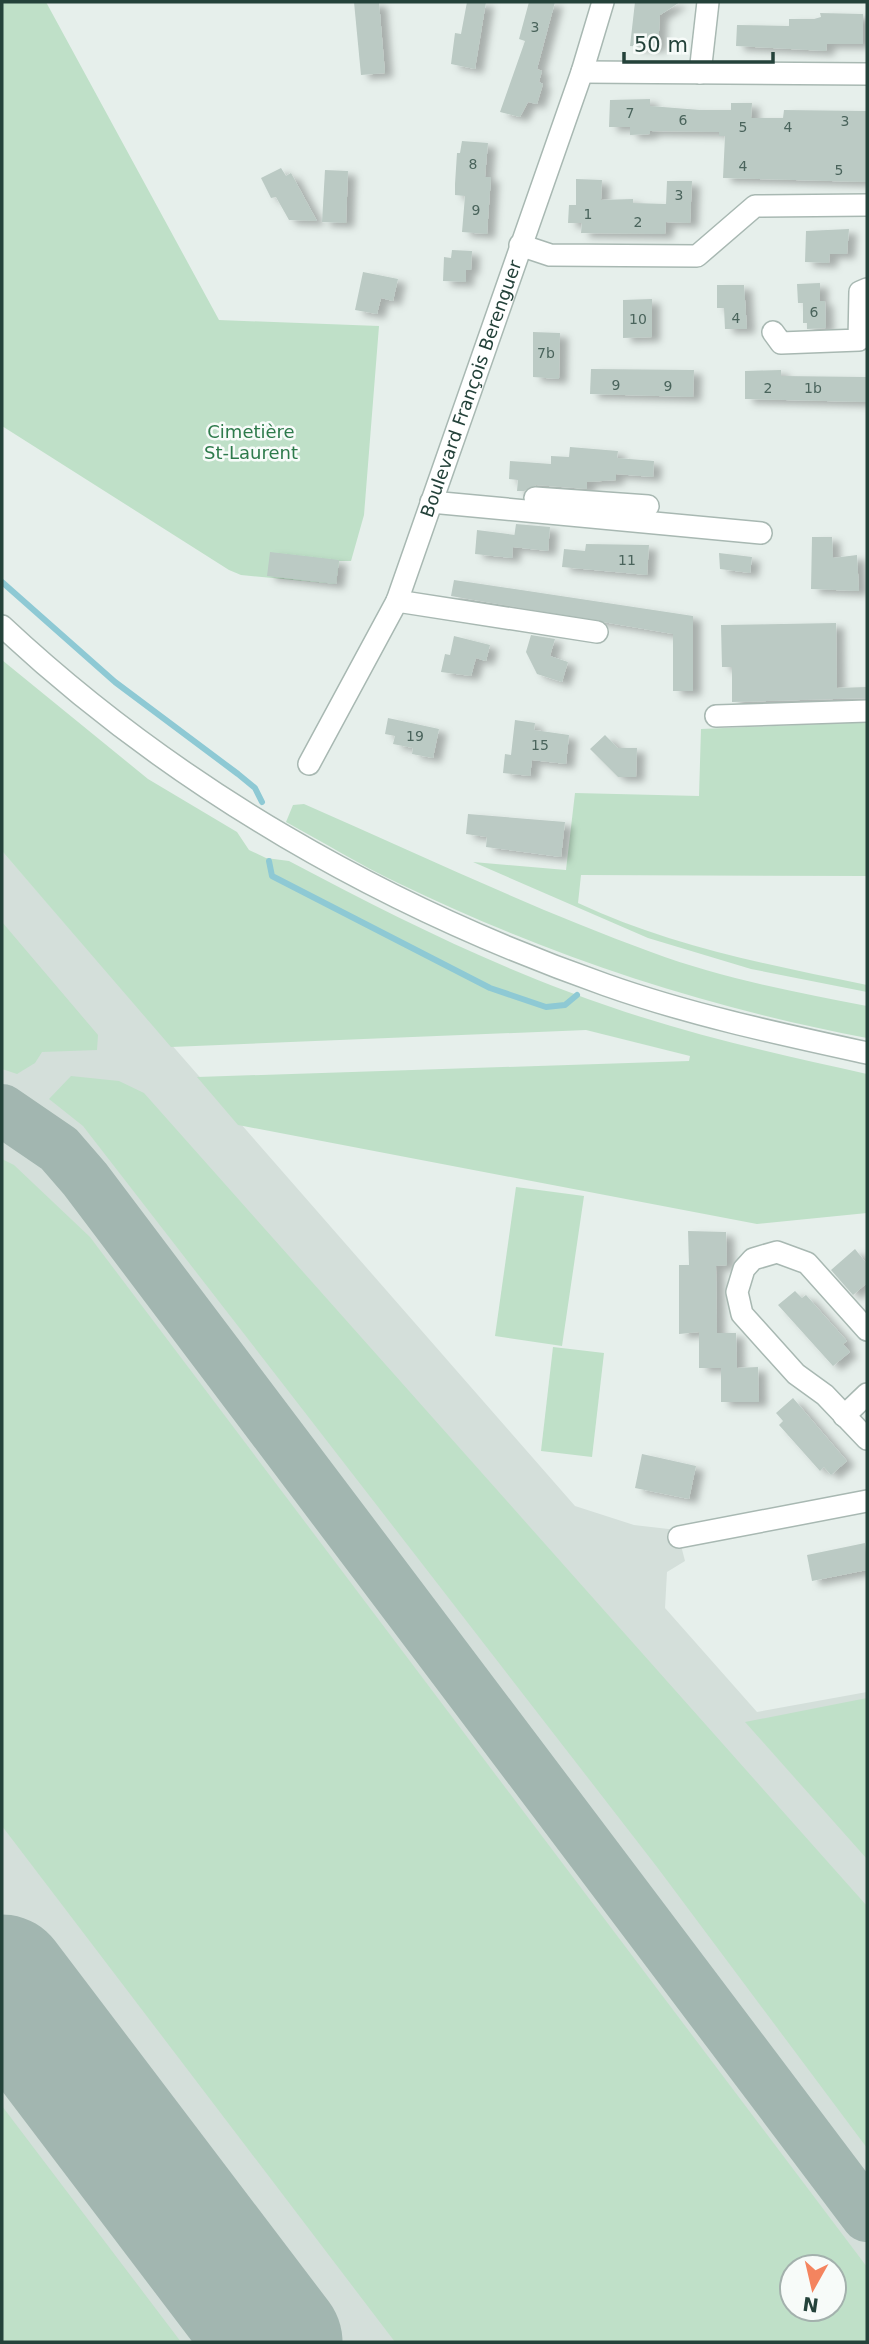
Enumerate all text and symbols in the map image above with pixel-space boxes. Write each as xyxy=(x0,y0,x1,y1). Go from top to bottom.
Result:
house number: 3 xyxy=(531,19,539,35)
scale bar xyxy=(624,21,773,65)
text: 50 m xyxy=(634,33,688,57)
house number: 7 xyxy=(626,105,634,121)
house number: 6 xyxy=(679,112,688,128)
house number: 3 xyxy=(841,113,849,129)
house number: 5 xyxy=(739,119,747,135)
house number: 4 xyxy=(784,119,793,135)
house number: 8 xyxy=(469,156,477,172)
house number: 4 xyxy=(739,158,748,174)
house number: 5 xyxy=(835,162,843,178)
house number: 3 xyxy=(675,187,683,203)
house number: 9 xyxy=(472,202,480,218)
house number: 1 xyxy=(584,206,592,222)
house number: 2 xyxy=(634,214,642,230)
street label: Boulevard François Berenguer xyxy=(416,257,526,520)
house number: 6 xyxy=(810,304,819,320)
house number: 4 xyxy=(732,310,741,326)
house number: 10 xyxy=(629,311,647,327)
house number: 7b xyxy=(537,345,555,361)
house number: 9 xyxy=(612,377,620,393)
house number: 9 xyxy=(664,378,672,394)
house number: 2 xyxy=(764,380,772,396)
house number: 1b xyxy=(804,380,822,396)
park label: Cimetière St-Laurent xyxy=(204,421,298,463)
house number: 11 xyxy=(618,552,636,568)
house number: 19 xyxy=(406,728,424,744)
house number: 15 xyxy=(531,737,549,753)
north arrow xyxy=(778,2253,848,2323)
text: N xyxy=(801,2293,820,2317)

